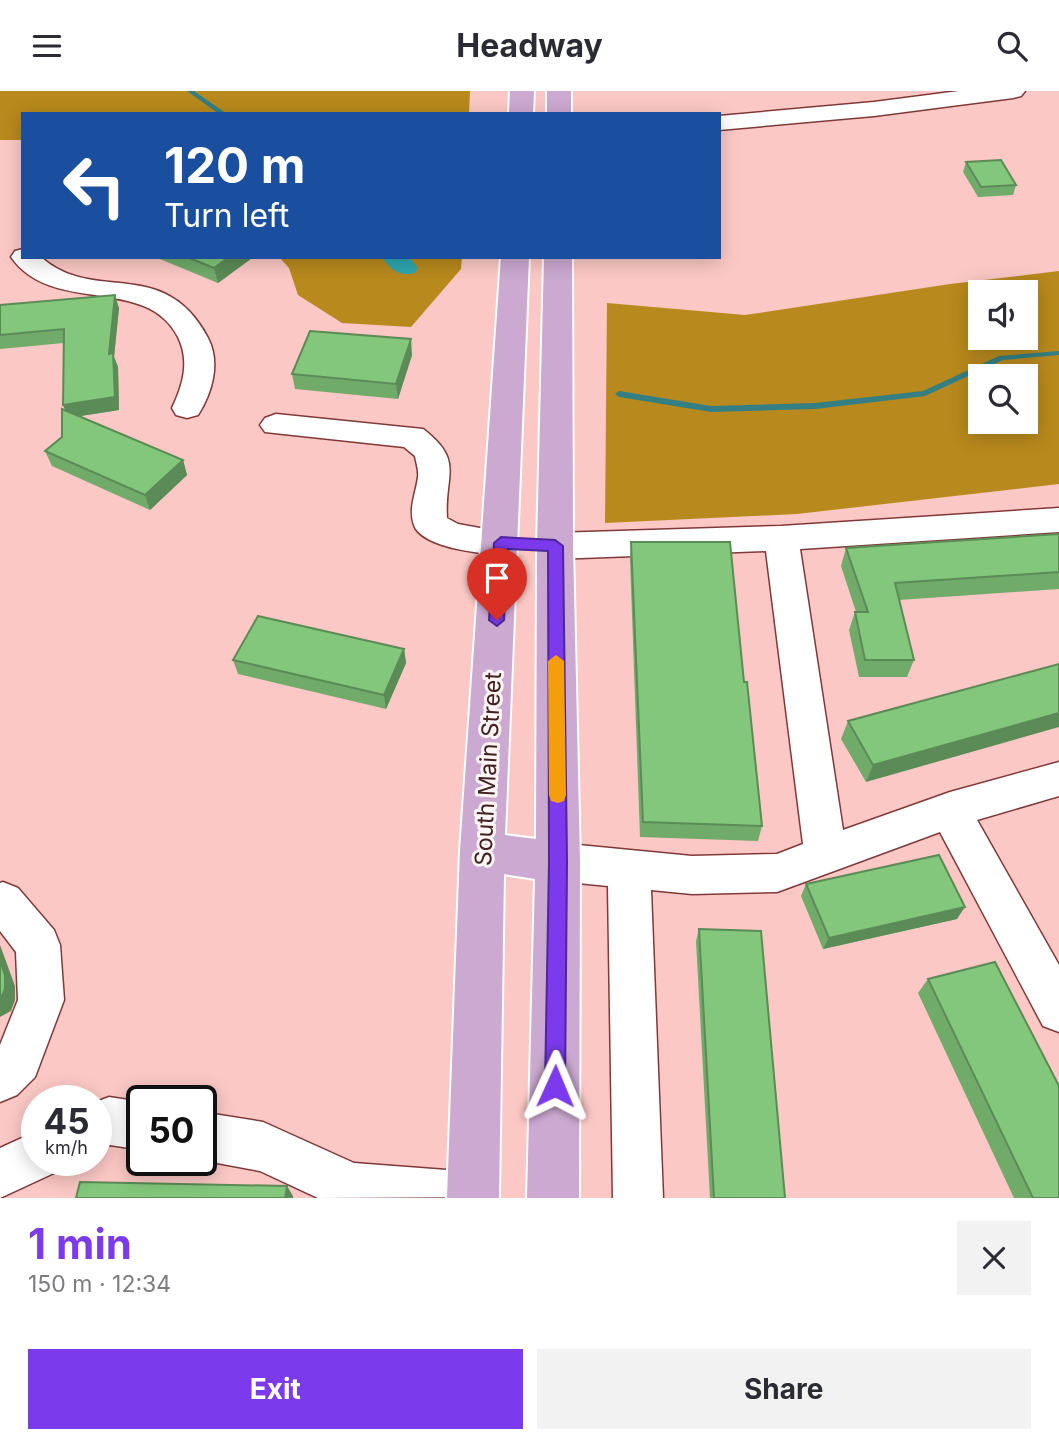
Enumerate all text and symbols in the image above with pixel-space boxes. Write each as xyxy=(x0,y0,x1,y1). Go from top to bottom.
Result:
text: Headway xyxy=(456,26,603,65)
icon: menu xyxy=(28,27,66,65)
icon: search xyxy=(993,27,1031,65)
text: 120 m xyxy=(164,136,305,195)
icon: left xyxy=(49,140,140,231)
text: Turn left xyxy=(164,196,289,235)
map controls xyxy=(968,280,1038,434)
button: sound xyxy=(968,280,1038,350)
button: search xyxy=(968,364,1038,434)
pin xyxy=(467,548,527,620)
icon: arrive xyxy=(478,559,516,597)
street label: South Main Street xyxy=(469,671,507,867)
position arrow xyxy=(518,1049,592,1123)
speed limit sign: 50 xyxy=(126,1085,217,1176)
text: 45 xyxy=(43,1100,90,1142)
text: km/h xyxy=(45,1137,88,1158)
text: 1 min xyxy=(28,1218,132,1269)
button: close xyxy=(957,1221,1031,1295)
text: 150 m · 12:34 xyxy=(28,1270,171,1298)
button: Exit xyxy=(28,1349,523,1429)
button: Share xyxy=(537,1349,1031,1429)

